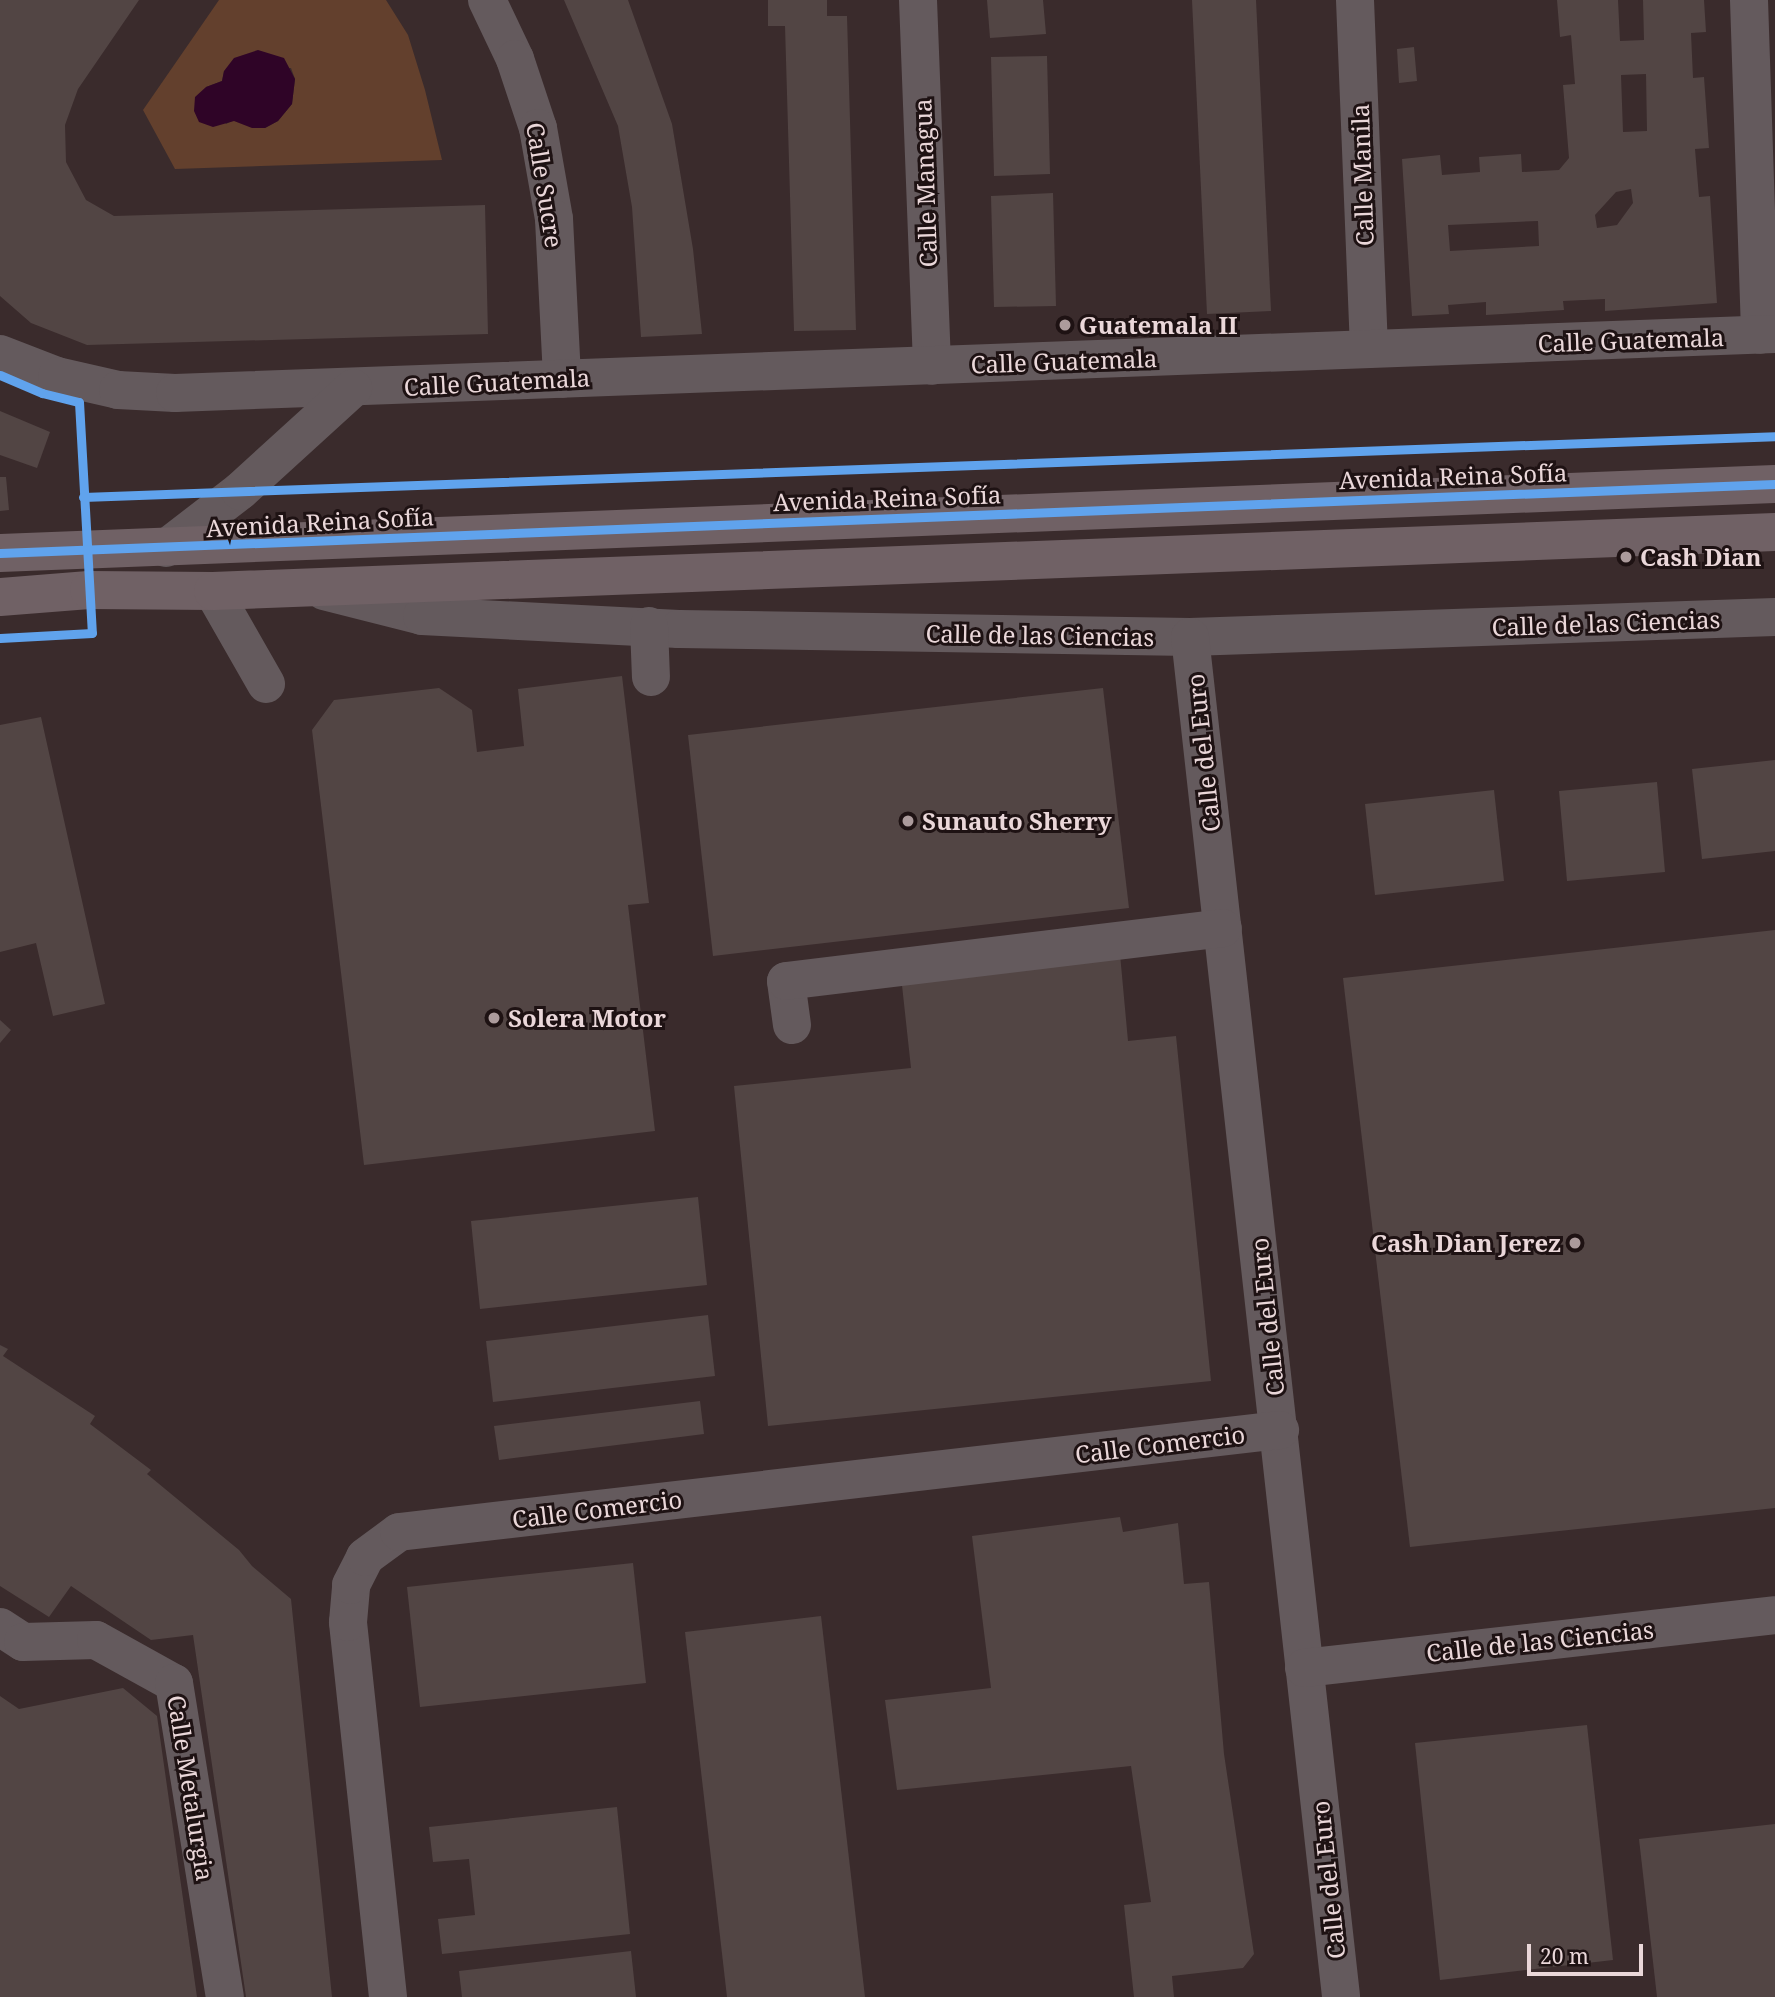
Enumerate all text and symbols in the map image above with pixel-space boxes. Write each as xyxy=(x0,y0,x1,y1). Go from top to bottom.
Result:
street label: Calle Managua xyxy=(908,98,942,268)
street label: Calle Manila xyxy=(1345,103,1379,247)
street label: Calle Sucre xyxy=(521,120,569,250)
place label: Guatemala II xyxy=(1079,311,1238,339)
marker: Guatemala II xyxy=(1057,317,1073,333)
street label: Calle Guatemala xyxy=(1537,322,1725,358)
street label: Calle Guatemala xyxy=(970,343,1158,379)
street label: Calle Guatemala xyxy=(403,363,591,401)
street label: Avenida Reina Sofía xyxy=(1338,458,1568,494)
street label: Avenida Reina Sofía xyxy=(772,480,1002,516)
street label: Avenida Reina Sofía xyxy=(205,502,435,542)
place label: Cash Dian xyxy=(1640,543,1762,571)
marker: Cash Dian xyxy=(1618,549,1634,565)
street label: Calle de las Ciencias xyxy=(1491,605,1721,641)
street label: Calle de las Ciencias xyxy=(925,619,1155,651)
street label: Calle del Euro xyxy=(1180,673,1226,833)
place label: Sunauto Sherry xyxy=(922,807,1112,835)
marker: Sunauto Sherry xyxy=(900,813,916,829)
place label: Solera Motor xyxy=(508,1004,666,1032)
marker: Solera Motor xyxy=(486,1010,502,1026)
place label: Cash Dian Jerez xyxy=(1371,1229,1561,1257)
marker: Cash Dian Jerez xyxy=(1567,1235,1583,1251)
street label: Calle del Euro xyxy=(1244,1237,1290,1397)
street label: Calle Comercio xyxy=(1073,1419,1247,1469)
street label: Calle Comercio xyxy=(510,1484,684,1534)
street label: Calle de las Ciencias xyxy=(1425,1615,1655,1667)
street label: Calle Metalurgia xyxy=(162,1693,220,1883)
street label: Calle del Euro xyxy=(1305,1800,1351,1960)
scale bar xyxy=(1530,1930,1646,1974)
text: 20 m xyxy=(1540,1942,1589,1970)

